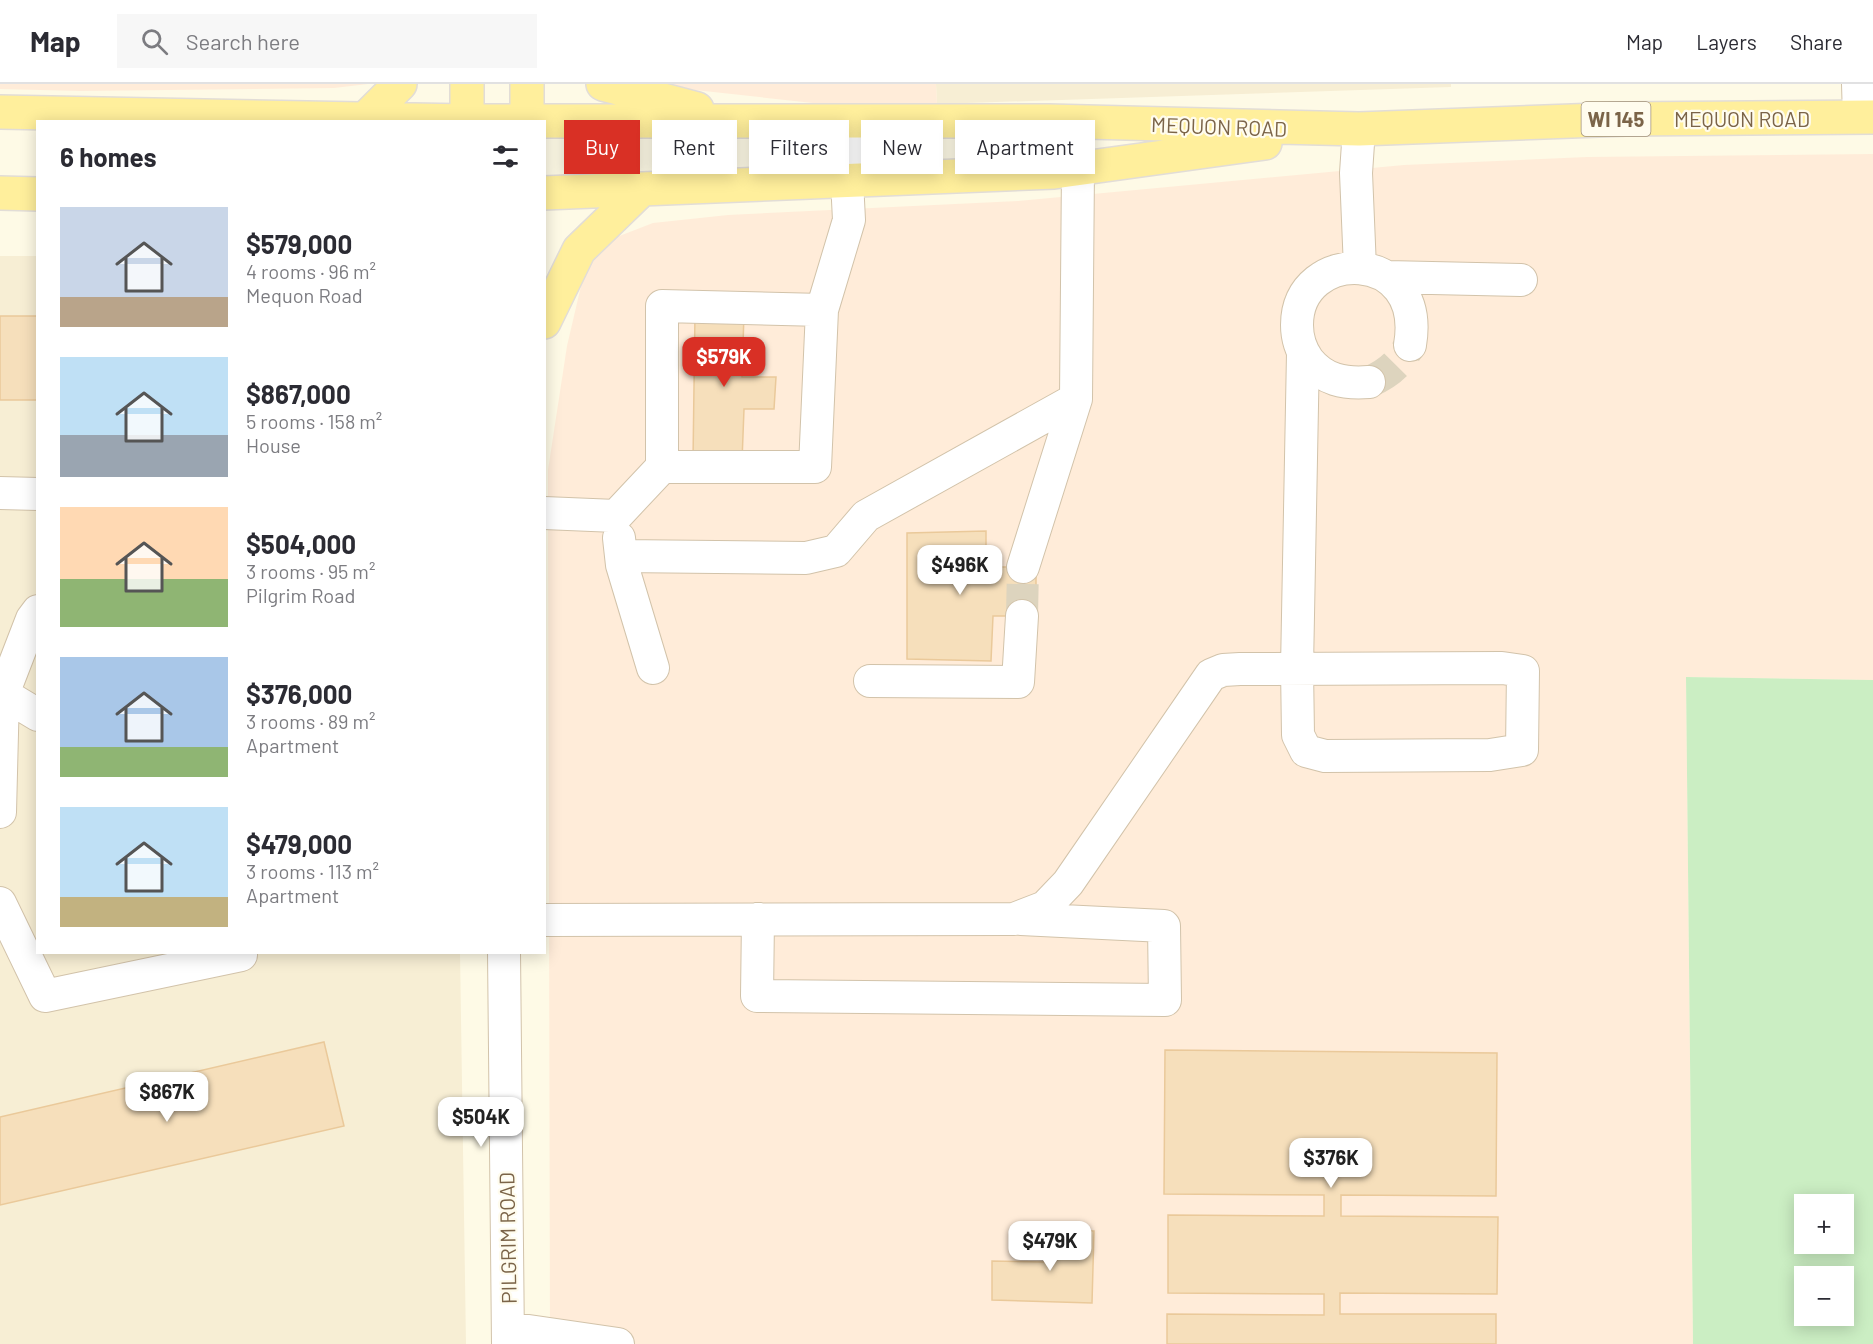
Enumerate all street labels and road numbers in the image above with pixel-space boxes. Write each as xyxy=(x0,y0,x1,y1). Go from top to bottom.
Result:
road number: WI 145 xyxy=(1582,102,1650,136)
street label: MEQUON ROAD xyxy=(1674,106,1810,131)
street label: MEQUON ROAD xyxy=(1150,111,1288,141)
street label: PILGRIM ROAD xyxy=(493,1172,521,1304)

